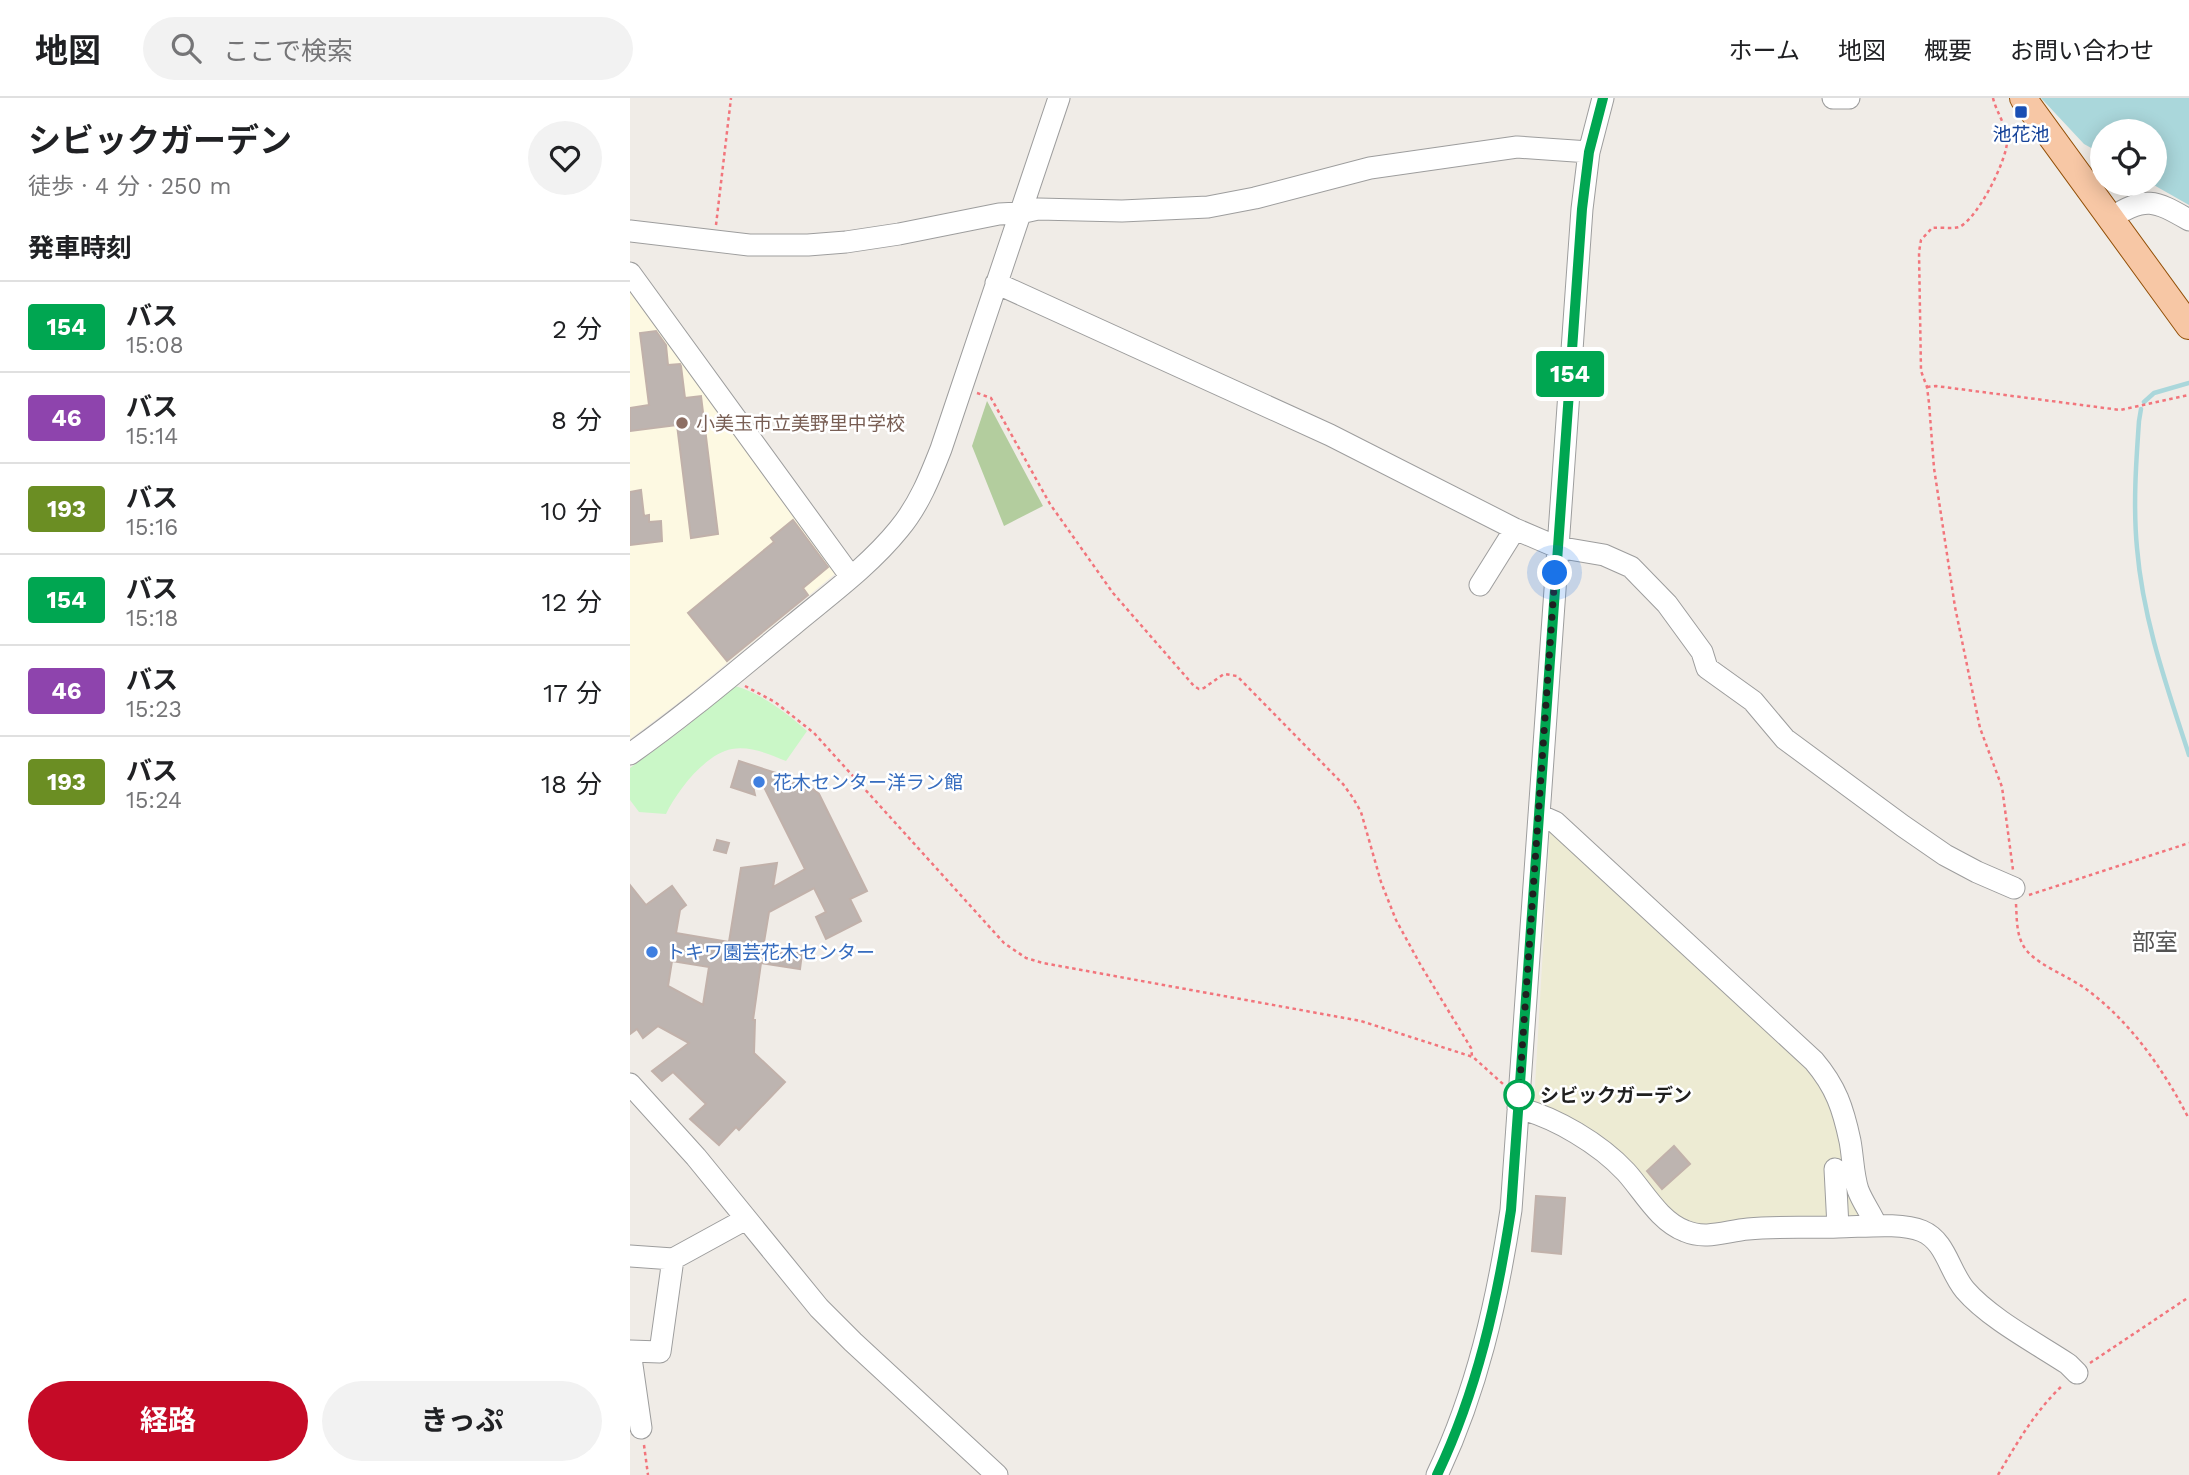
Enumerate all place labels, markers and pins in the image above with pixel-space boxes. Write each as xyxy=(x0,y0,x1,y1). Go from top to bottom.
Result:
marker: 池花池 xyxy=(2013,104,2029,120)
place label: 池花池 xyxy=(1992,123,2050,146)
place label: 小美玉市立美野里中学校 xyxy=(696,412,905,435)
marker: 小美玉市立美野里中学校 xyxy=(674,415,690,431)
place label: 花木センター洋ラン館 xyxy=(773,771,963,794)
marker: 花木センター洋ラン館 xyxy=(751,774,767,790)
place label: トキワ園芸花木センター xyxy=(666,941,875,964)
marker: トキワ園芸花木センター xyxy=(644,944,660,960)
marker: シビックガーデン xyxy=(1504,1080,1534,1110)
place label: シビックガーデン xyxy=(1540,1084,1692,1107)

